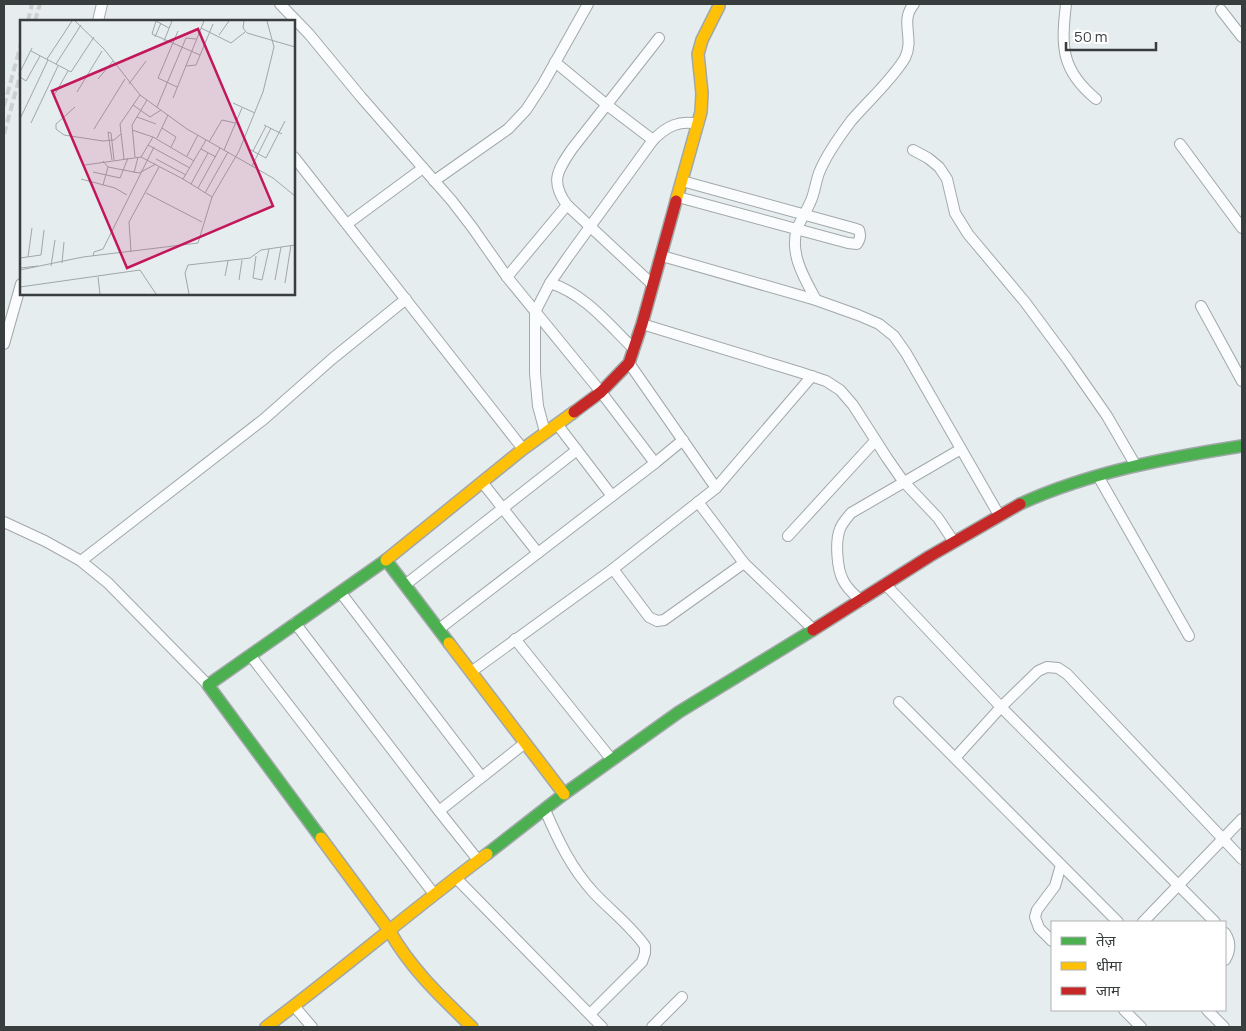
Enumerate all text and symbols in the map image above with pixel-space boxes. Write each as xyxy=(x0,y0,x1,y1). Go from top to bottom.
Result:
inset map xyxy=(20,20,295,295)
scale bar xyxy=(1066,20,1156,52)
text: 50 m xyxy=(1074,26,1108,47)
legend xyxy=(1051,921,1226,1011)
text: तेज़ xyxy=(1096,930,1117,951)
text: धीमा xyxy=(1096,955,1123,976)
text: जाम xyxy=(1096,980,1121,1001)

